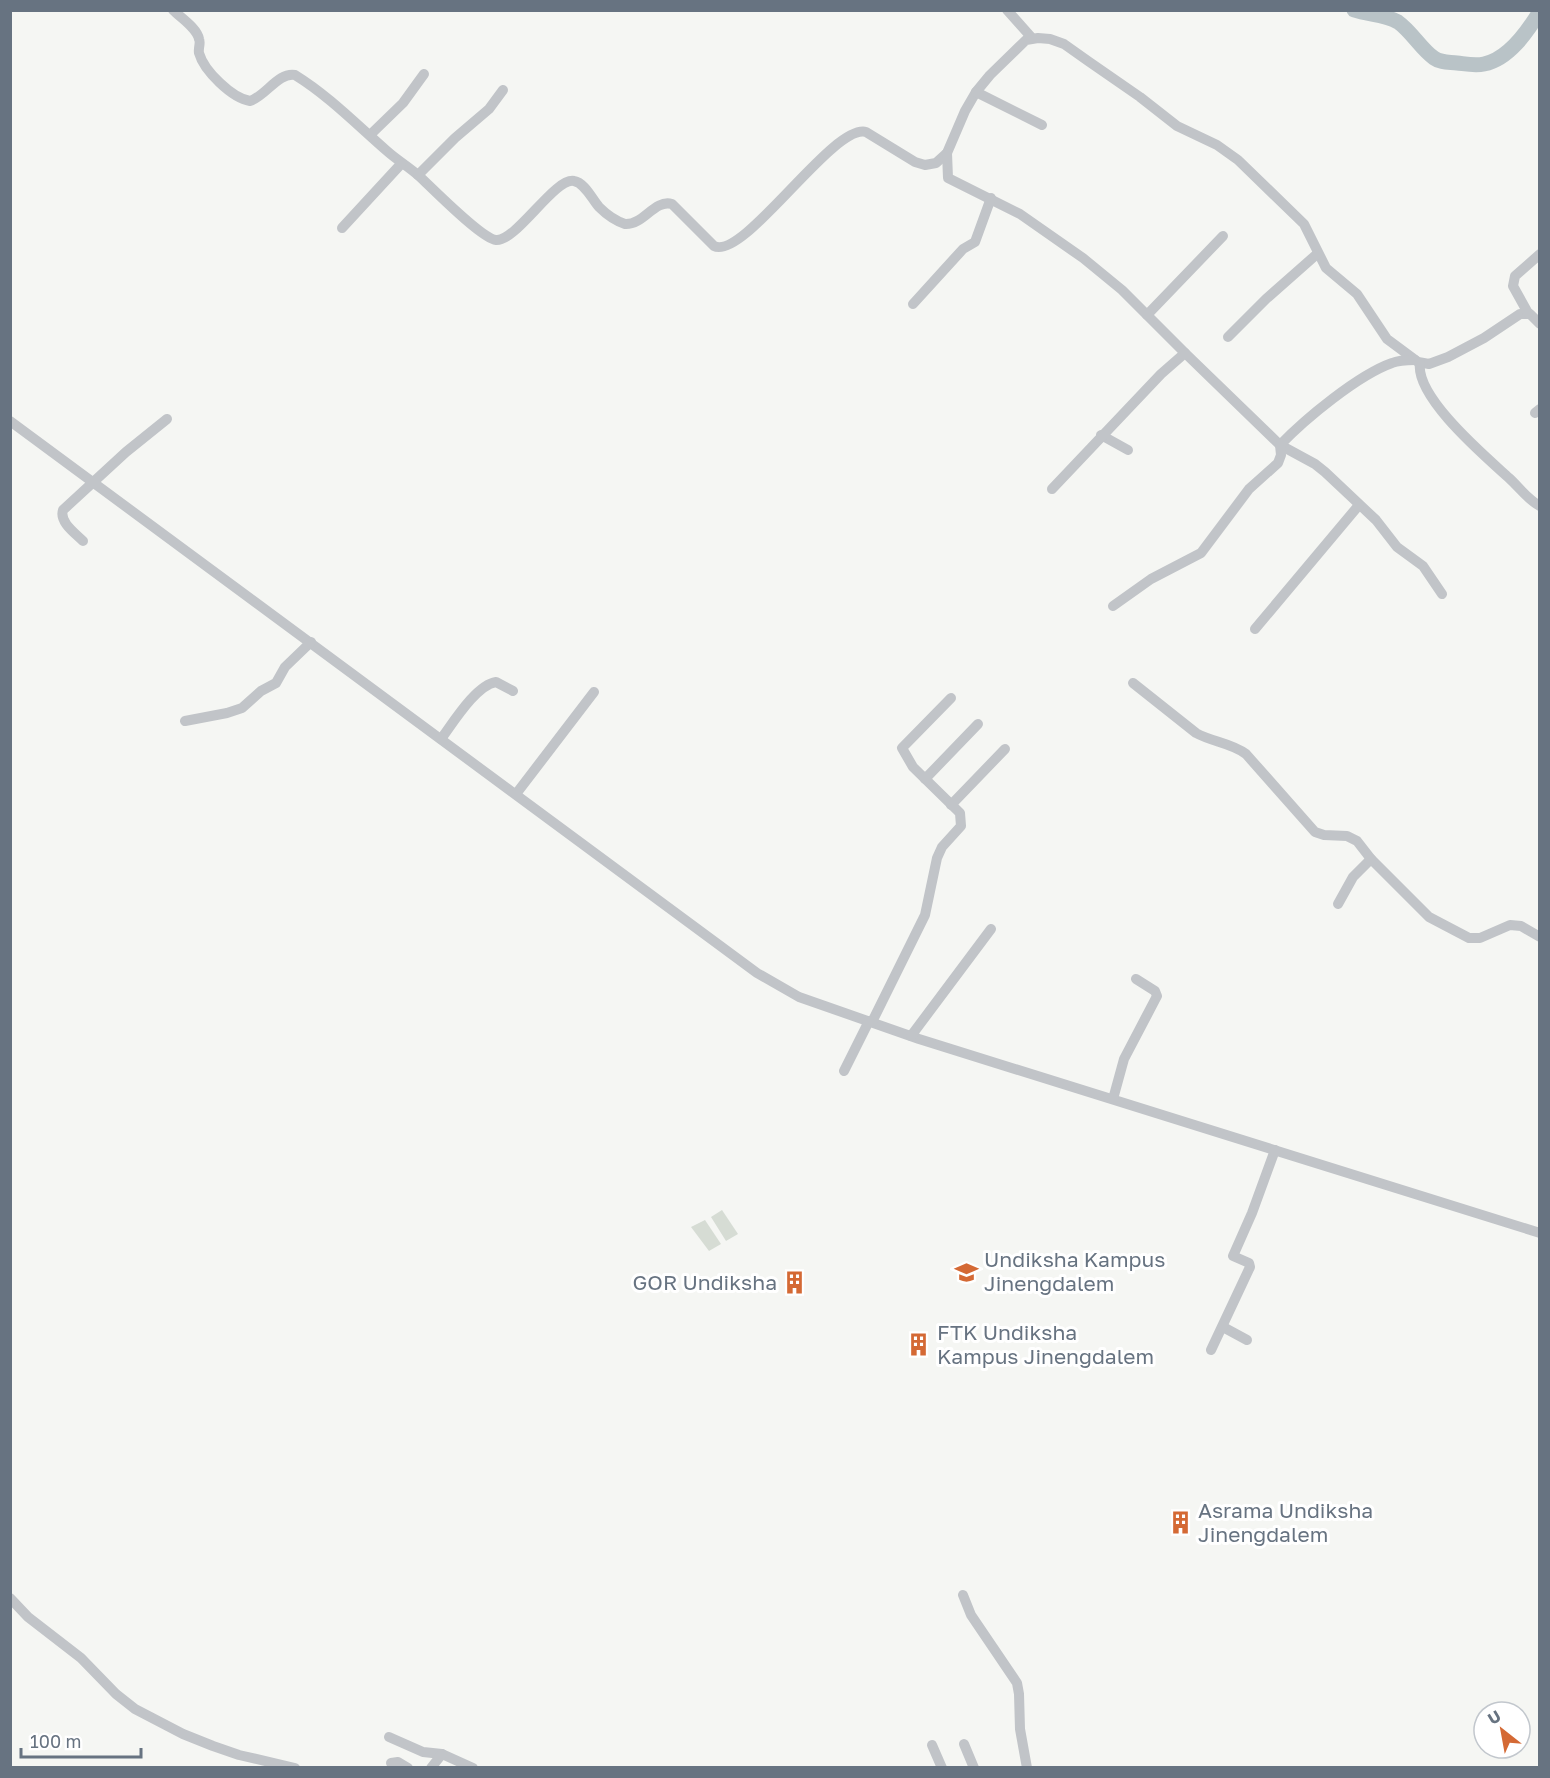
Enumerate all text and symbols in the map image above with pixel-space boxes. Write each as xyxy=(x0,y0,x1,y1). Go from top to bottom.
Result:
place label: Undiksha Kampus Jinengdalem xyxy=(984,1246,1165,1296)
school or university icon: Undiksha Kampus Jinengdalem xyxy=(953,1259,979,1285)
place label: GOR Undiksha xyxy=(633,1269,777,1295)
building icon: GOR Undiksha xyxy=(782,1270,808,1296)
place label: FTK Undiksha Kampus Jinengdalem xyxy=(937,1319,1154,1369)
building icon: FTK Undiksha Kampus Jinengdalem xyxy=(906,1332,932,1358)
place label: Asrama Undiksha Jinengdalem xyxy=(1198,1497,1373,1547)
building icon: Asrama Undiksha Jinengdalem xyxy=(1167,1510,1193,1536)
north arrow xyxy=(1472,1700,1532,1760)
text: U xyxy=(1484,1706,1504,1729)
scale bar xyxy=(21,1721,141,1759)
text: 100 m xyxy=(30,1730,81,1752)

